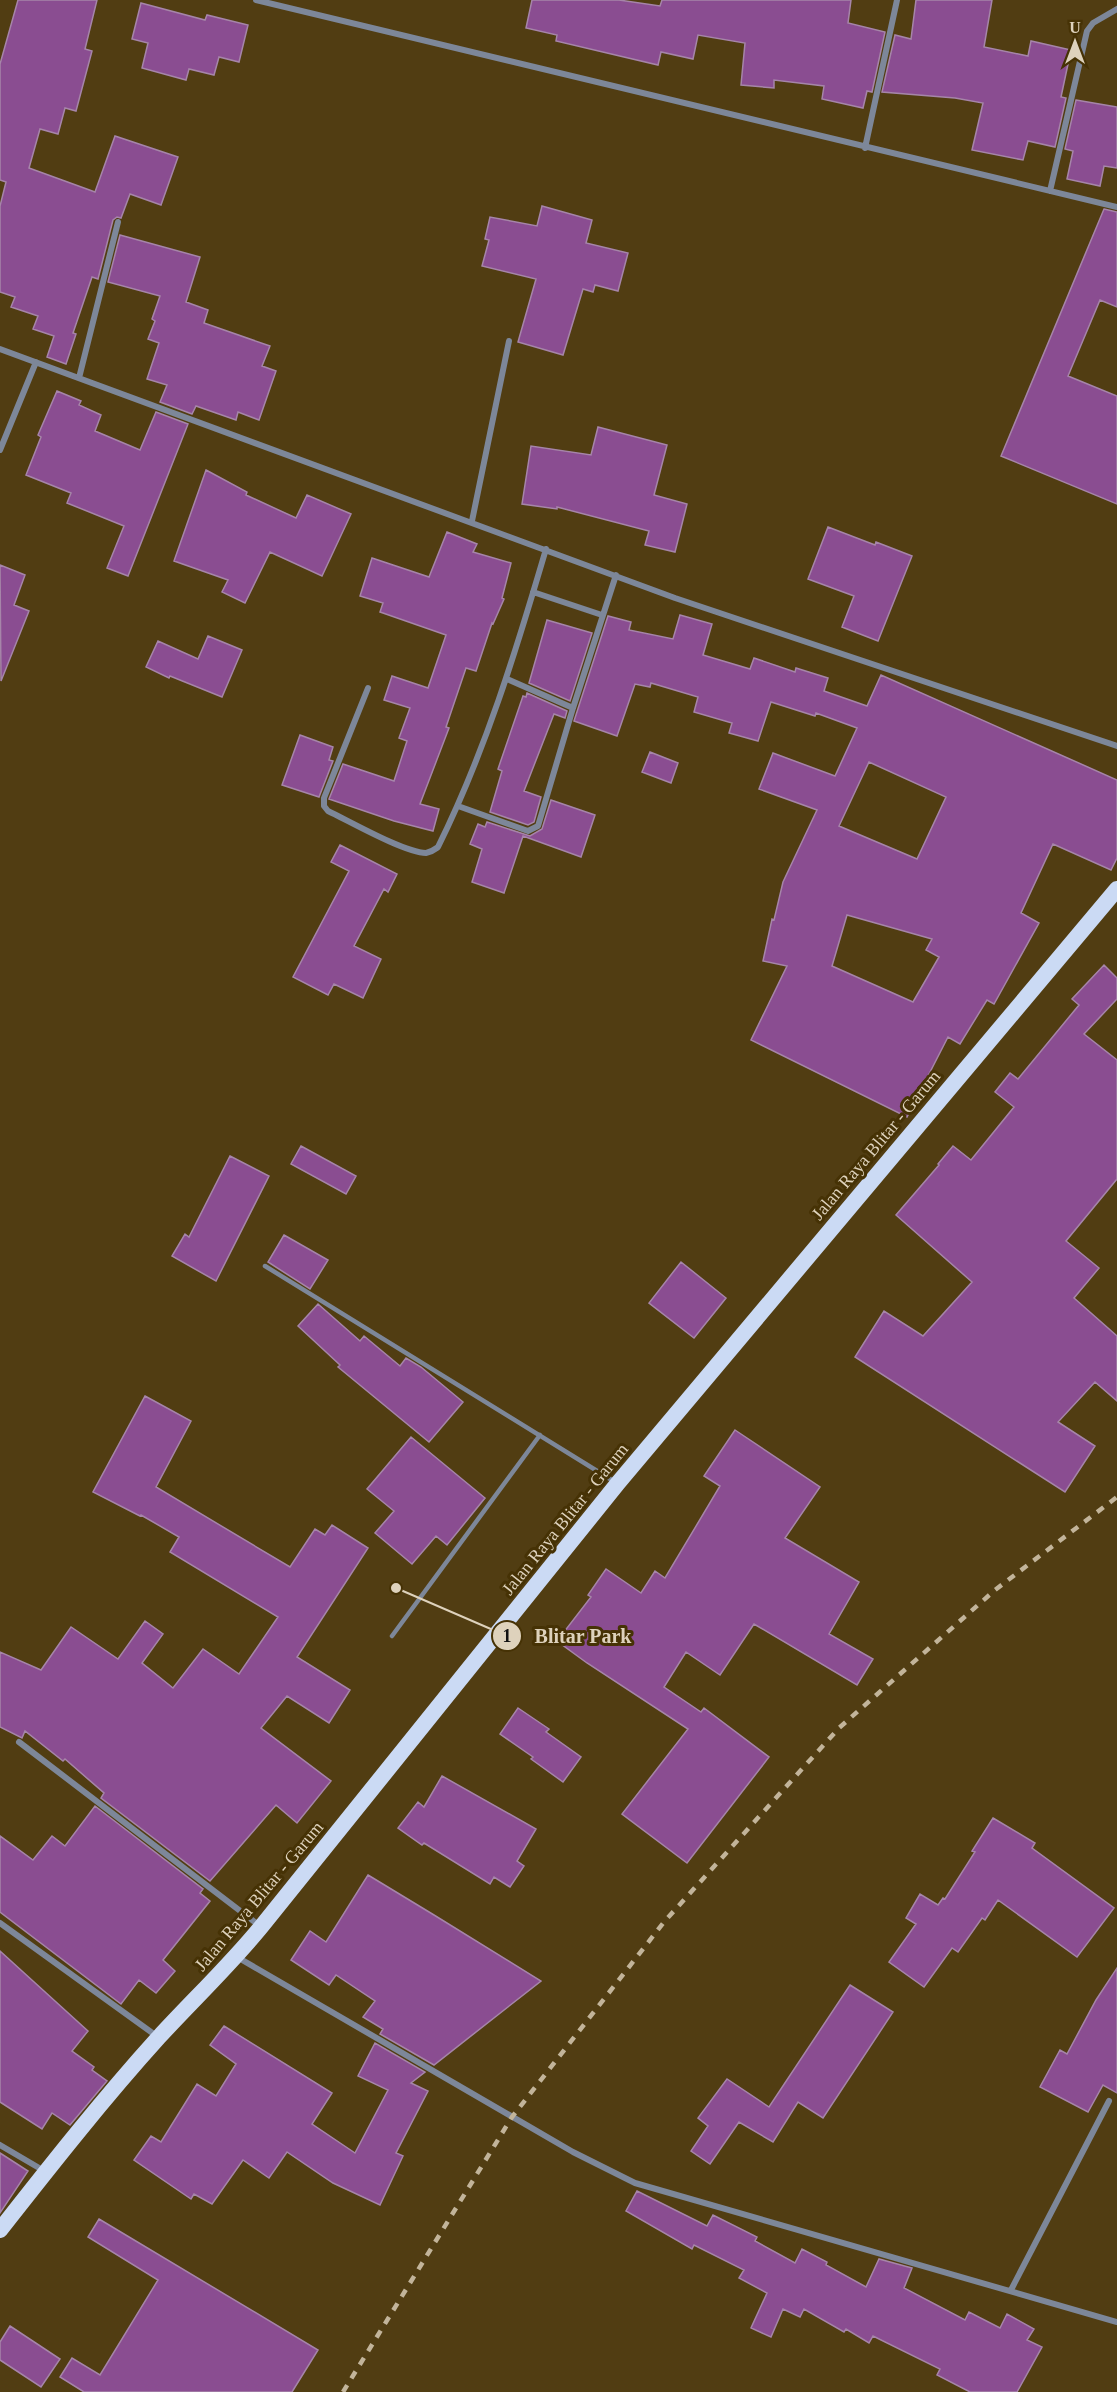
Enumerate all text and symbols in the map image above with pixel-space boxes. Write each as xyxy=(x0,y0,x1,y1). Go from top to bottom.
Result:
north arrow xyxy=(1045,12,1105,72)
text: U xyxy=(1069,19,1081,36)
street label: Jalan Raya Blitar - Garum xyxy=(808,1066,944,1224)
street label: Jalan Raya Blitar - Garum xyxy=(498,1439,632,1599)
callout: Blitar Park xyxy=(492,1617,643,1655)
text: Blitar Park xyxy=(535,1625,632,1647)
text: 1 xyxy=(503,1626,512,1646)
street label: Jalan Raya Blitar - Garum xyxy=(191,1817,327,1975)

